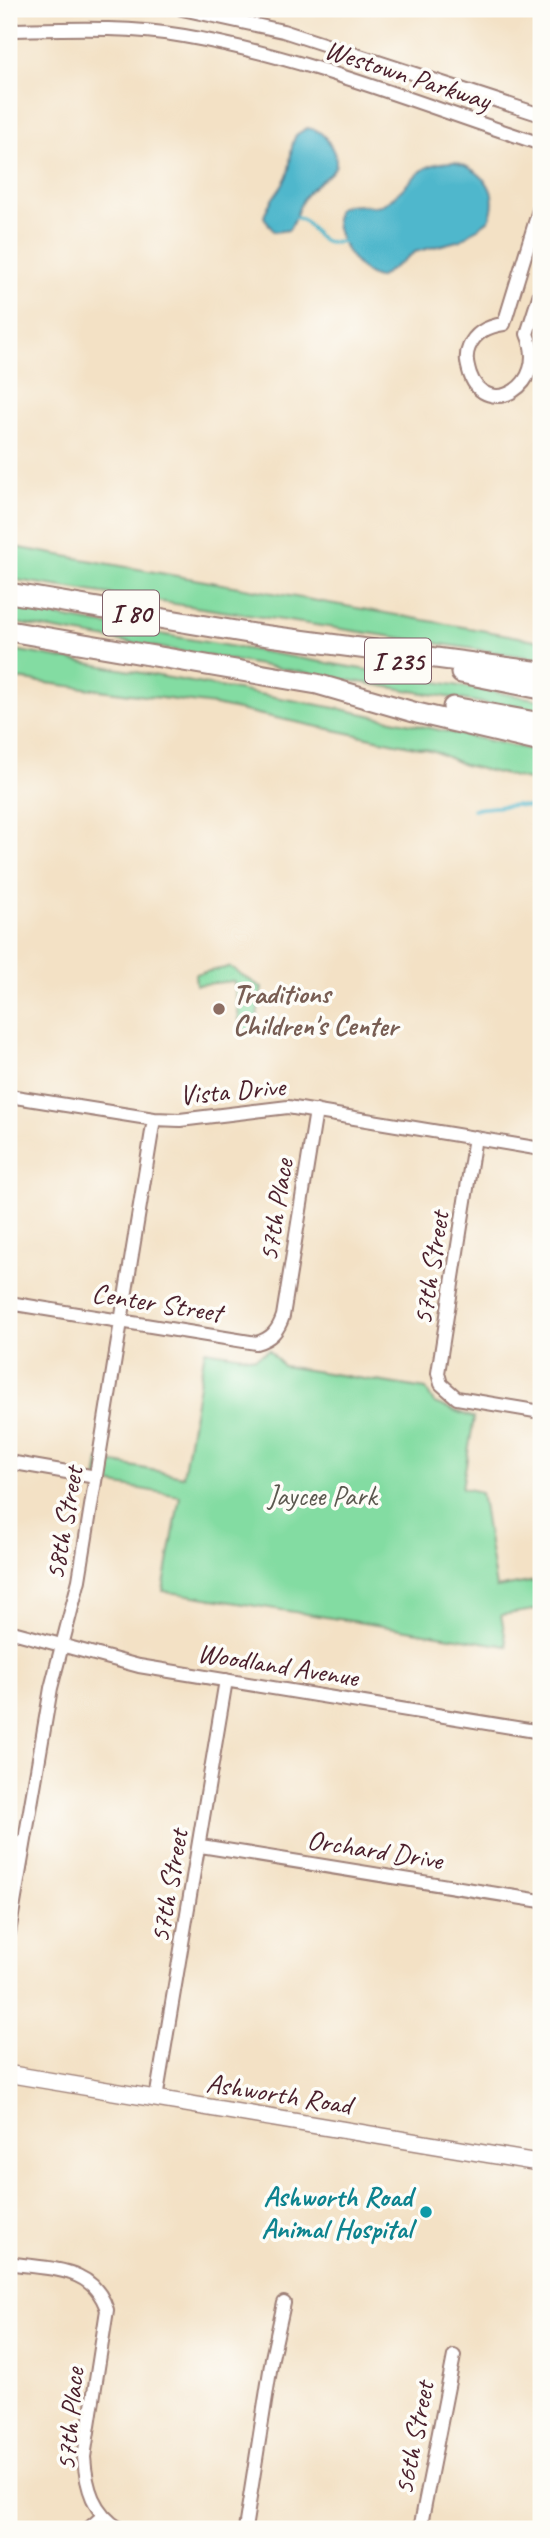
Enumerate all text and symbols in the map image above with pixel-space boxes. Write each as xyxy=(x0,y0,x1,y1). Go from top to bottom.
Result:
street label: Westown Parkway xyxy=(321,31,497,118)
road number: I 80 xyxy=(103,590,159,636)
road number: I 235 xyxy=(365,638,431,684)
place label: Traditions Children's Center xyxy=(233,976,401,1043)
marker: Traditions Children's Center xyxy=(211,1001,227,1017)
street label: Vista Drive xyxy=(178,1068,288,1113)
street label: 57th Place xyxy=(250,1155,301,1264)
street label: 57th Street xyxy=(404,1206,457,1327)
street label: Center Street xyxy=(89,1275,228,1331)
street label: 58th Street xyxy=(36,1461,91,1582)
park label: Jaycee Park xyxy=(266,1478,379,1513)
street label: Woodland Avenue xyxy=(195,1635,363,1695)
street label: Orchard Drive xyxy=(305,1822,447,1878)
street label: 57th Street xyxy=(141,1824,196,1945)
street label: Ashworth Road xyxy=(204,2065,358,2123)
place label: Ashworth Road Animal Hospital xyxy=(261,2179,418,2246)
marker: Ashworth Road Animal Hospital xyxy=(418,2204,434,2220)
street label: 57th Place xyxy=(48,2364,92,2472)
street label: 56th Street xyxy=(385,2376,442,2498)

